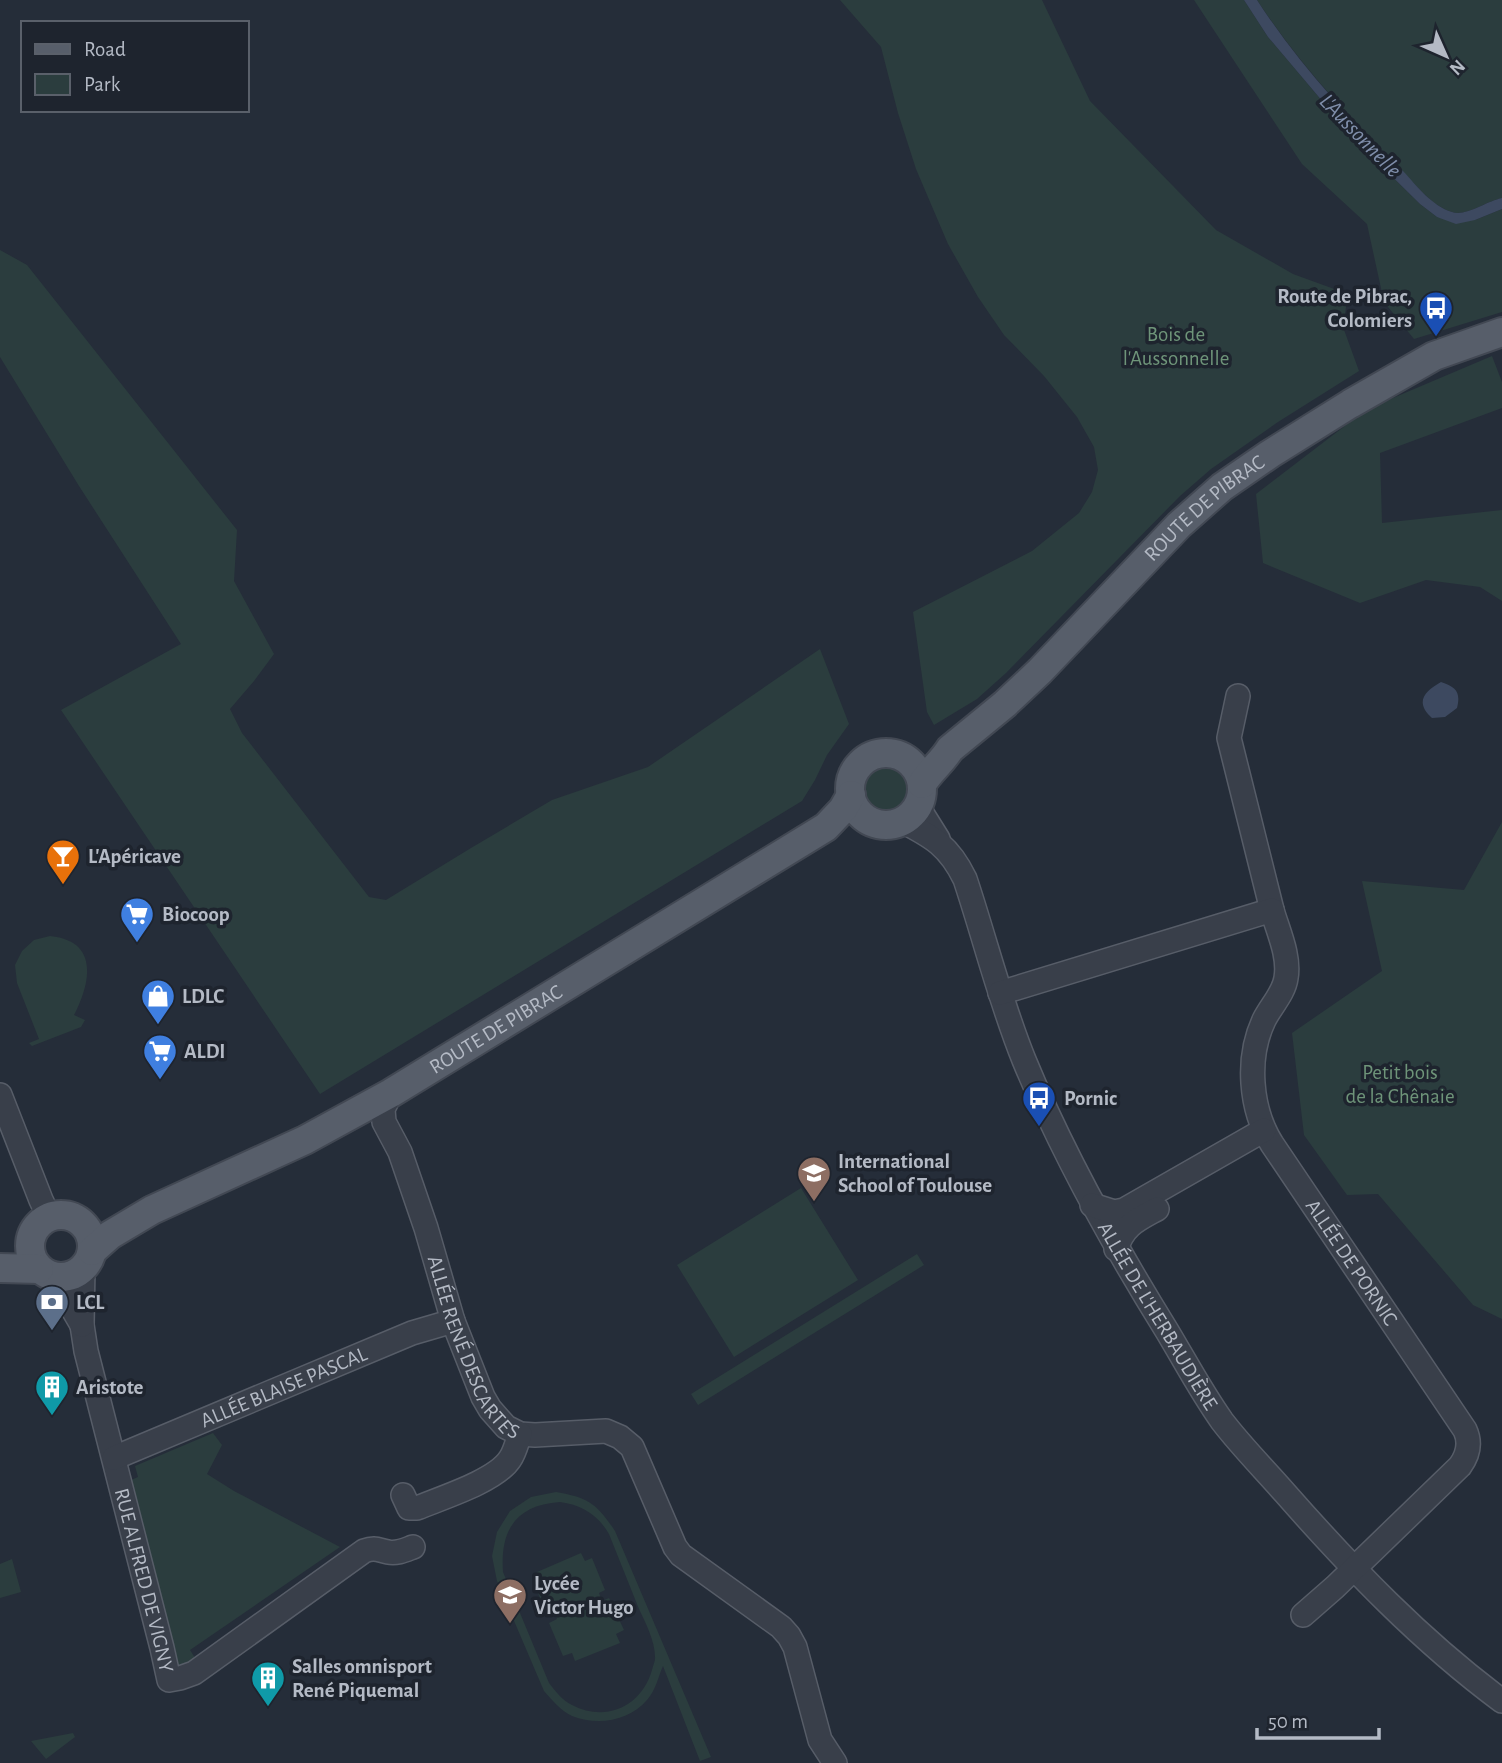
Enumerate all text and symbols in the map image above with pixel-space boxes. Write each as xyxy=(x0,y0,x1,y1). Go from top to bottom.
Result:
legend xyxy=(21,21,248,112)
north arrow xyxy=(1411,21,1481,91)
text: Road xyxy=(84,39,126,60)
text: N xyxy=(1446,56,1468,78)
text: Park xyxy=(84,74,121,95)
water label: L'Aussonnelle xyxy=(1315,90,1405,183)
place label: Route de Pibrac, Colomiers xyxy=(1277,286,1412,331)
bus stop icon: Route de Pibrac, Colomiers xyxy=(1417,289,1455,338)
park label: Bois de l'Aussonnelle xyxy=(1123,324,1229,369)
street label: ROUTE DE PIBRAC xyxy=(1141,451,1268,565)
bar icon: L'Apéricave xyxy=(44,837,82,886)
place label: L'Apéricave xyxy=(88,846,181,867)
supermarket icon: Biocoop xyxy=(118,895,156,944)
place label: Biocoop xyxy=(162,904,230,925)
shop icon: LDLC xyxy=(139,977,177,1026)
street label: ROUTE DE PIBRAC xyxy=(426,981,566,1078)
place label: LDLC xyxy=(182,986,224,1007)
supermarket icon: ALDI xyxy=(141,1032,179,1081)
place label: ALDI xyxy=(184,1041,226,1062)
park label: Petit bois de la Chênaie xyxy=(1345,1062,1455,1107)
bus stop icon: Pornic xyxy=(1020,1079,1058,1128)
place label: Pornic xyxy=(1064,1088,1117,1109)
place label: International School of Toulouse xyxy=(838,1151,992,1196)
school or university icon: International School of Toulouse xyxy=(795,1154,833,1203)
street label: ALLÉE DE PORNIC xyxy=(1302,1196,1401,1329)
street label: ALLÉE DE L'HERBAUDIÈRE xyxy=(1094,1218,1221,1414)
street label: ALLÉE RENÉ DESCARTES xyxy=(424,1253,523,1443)
bank icon: LCL xyxy=(33,1283,71,1332)
place label: LCL xyxy=(76,1292,105,1313)
street label: ALLÉE BLAISE PASCAL xyxy=(198,1343,370,1431)
building icon: Aristote xyxy=(33,1368,71,1417)
place label: Aristote xyxy=(76,1377,144,1398)
street label: RUE ALFRED DE VIGNY xyxy=(111,1486,177,1674)
place label: Lycée Victor Hugo xyxy=(534,1573,634,1618)
school or university icon: Lycée Victor Hugo xyxy=(491,1576,529,1625)
place label: Salles omnisport René Piquemal xyxy=(292,1656,432,1701)
building icon: Salles omnisport René Piquemal xyxy=(249,1659,287,1708)
scale bar xyxy=(1257,1696,1380,1740)
text: 50 m xyxy=(1268,1711,1308,1732)

